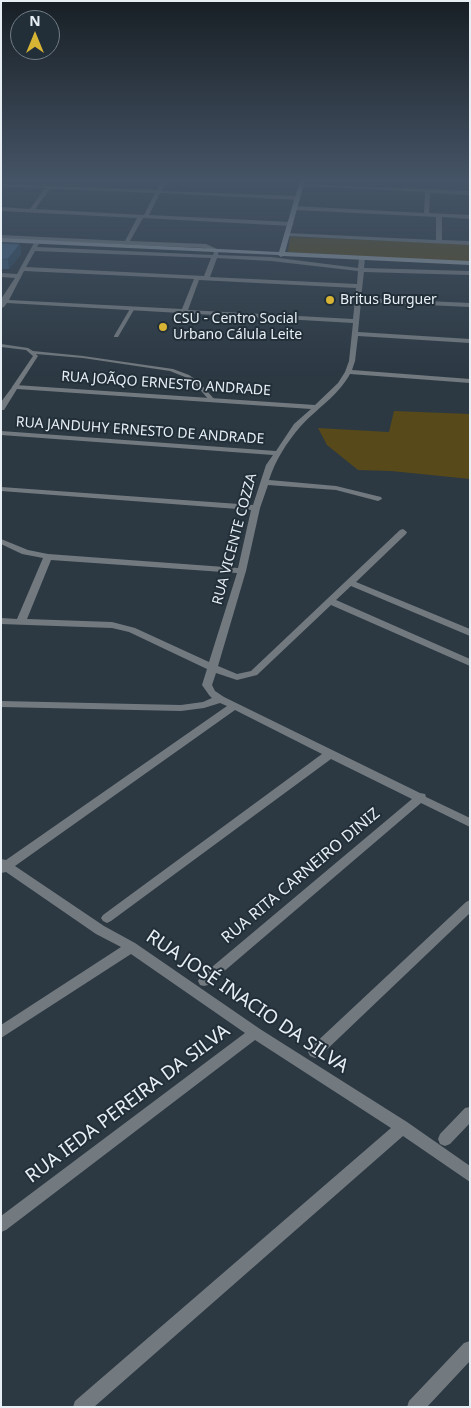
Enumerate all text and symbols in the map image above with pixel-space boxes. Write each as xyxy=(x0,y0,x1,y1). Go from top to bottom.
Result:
north arrow xyxy=(10,10,60,60)
text: N xyxy=(29,11,41,30)
place label: Britus Burguer xyxy=(340,292,437,308)
marker: Britus Burguer xyxy=(324,294,336,306)
place label: CSU - Centro Social Urbano Cálula Leite xyxy=(173,311,302,344)
marker: CSU - Centro Social Urbano Cálula Leite xyxy=(157,321,169,333)
street label: RUA JOÃQO ERNESTO ANDRADE xyxy=(61,368,271,400)
street label: RUA JANDUHY ERNESTO DE ANDRADE xyxy=(15,414,265,448)
street label: RUA VICENTE COZZA xyxy=(209,471,261,607)
street label: RUA RITA CARNEIRO DINIZ xyxy=(218,804,384,948)
street label: RUA JOSÉ INACIO DA SILVA xyxy=(141,926,353,1078)
street label: RUA IEDA PEREIRA DA SILVA xyxy=(21,1020,235,1188)

